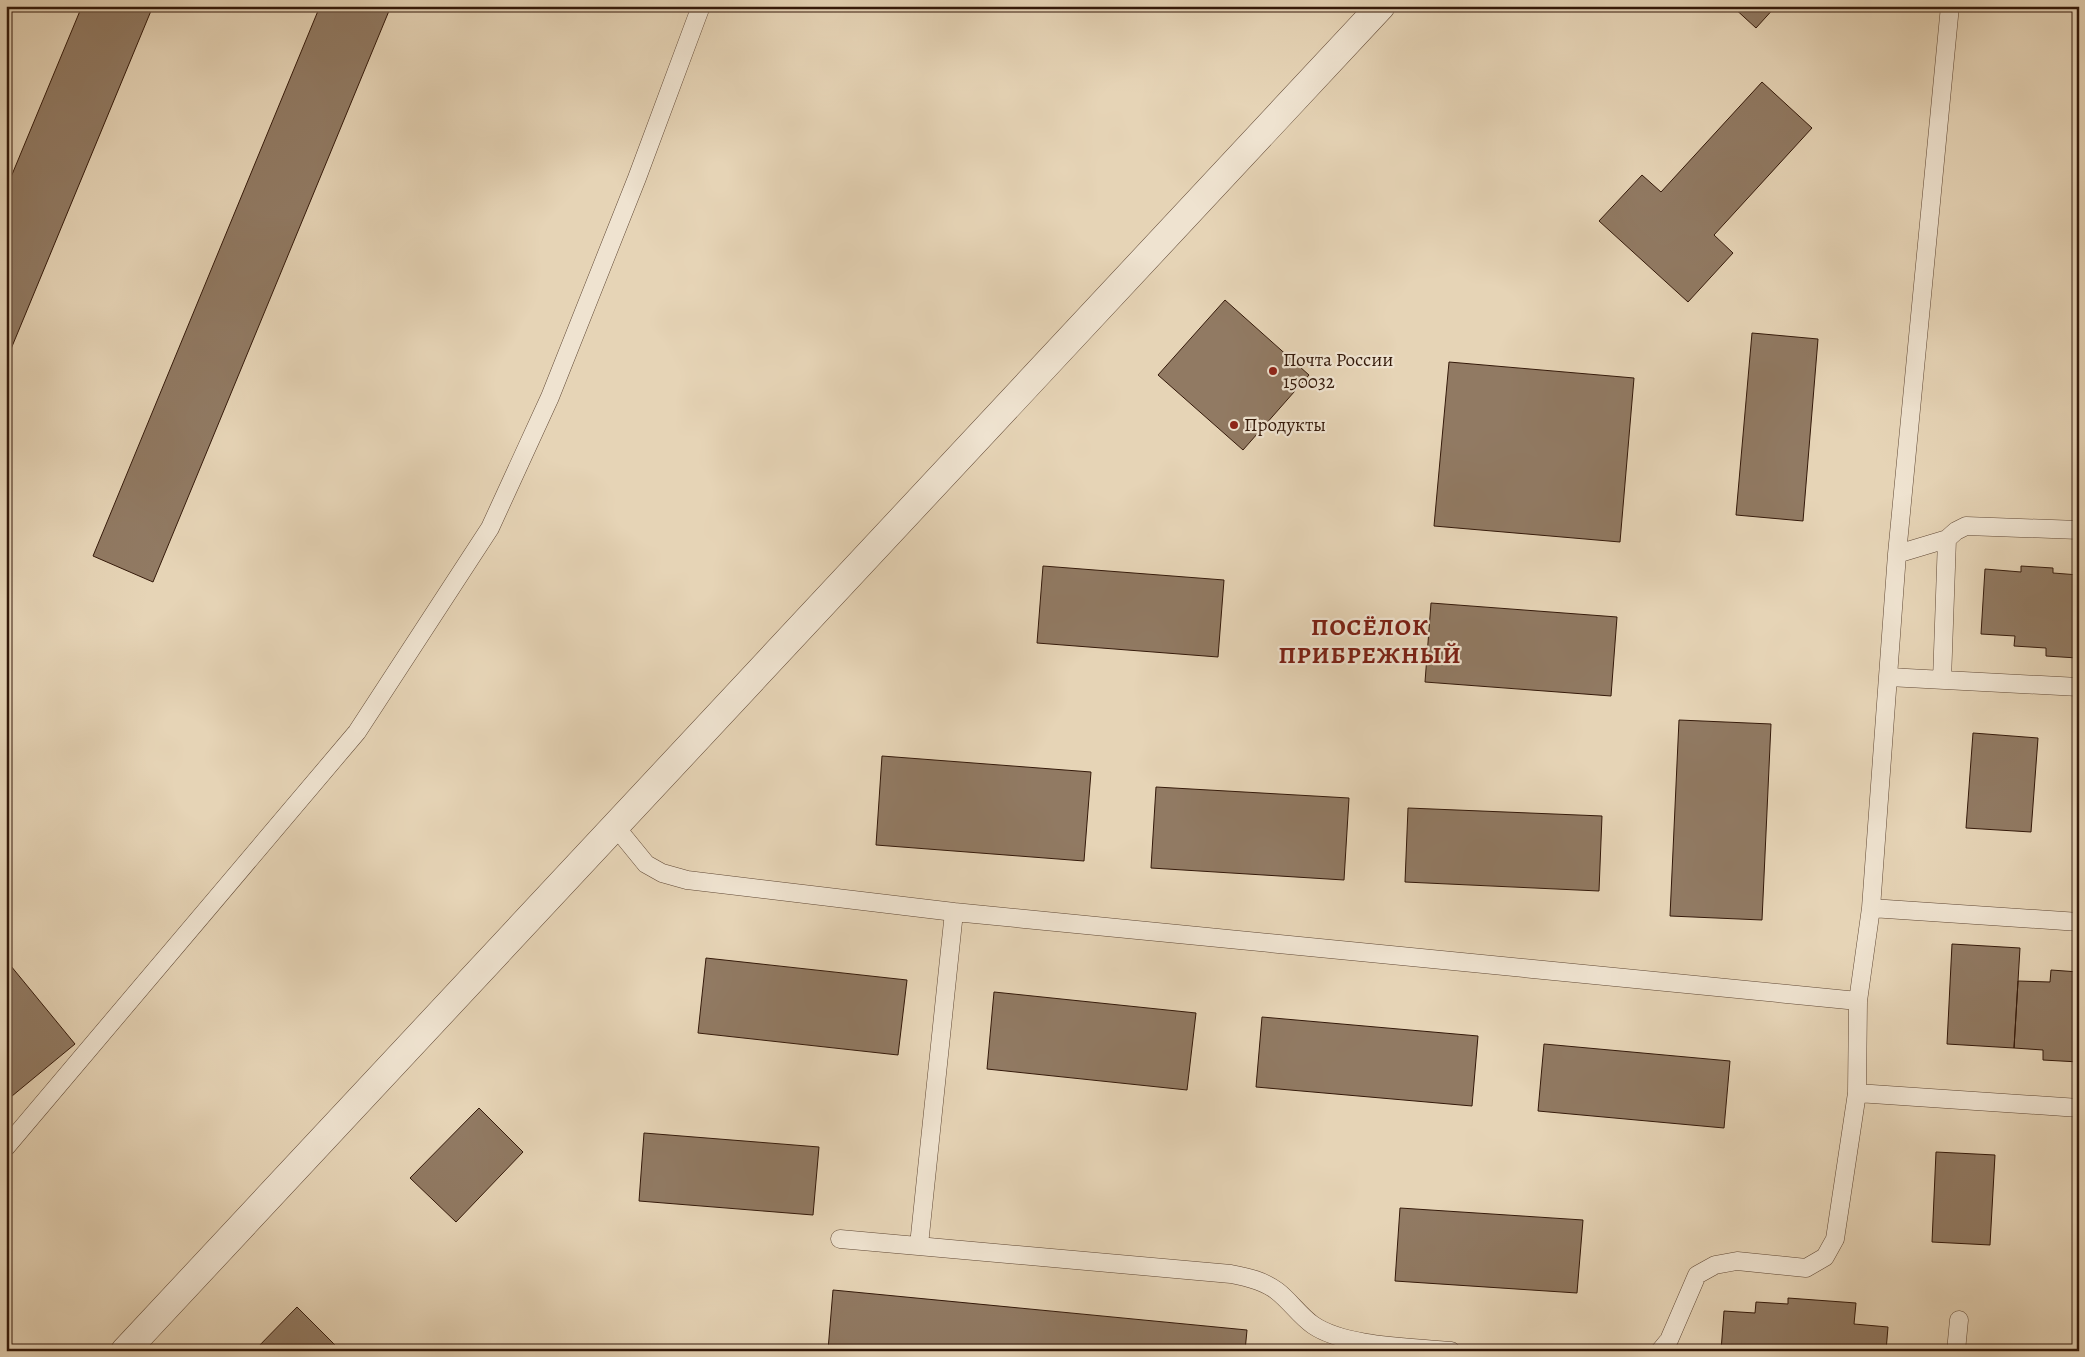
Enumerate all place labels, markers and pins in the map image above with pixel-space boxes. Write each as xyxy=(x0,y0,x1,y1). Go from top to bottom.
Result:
place label: Почта России 150032 xyxy=(1283,347,1393,395)
marker: Почта России 150032 xyxy=(1267,365,1279,377)
place label: Продукты xyxy=(1244,412,1326,438)
marker: Продукты xyxy=(1228,419,1240,431)

